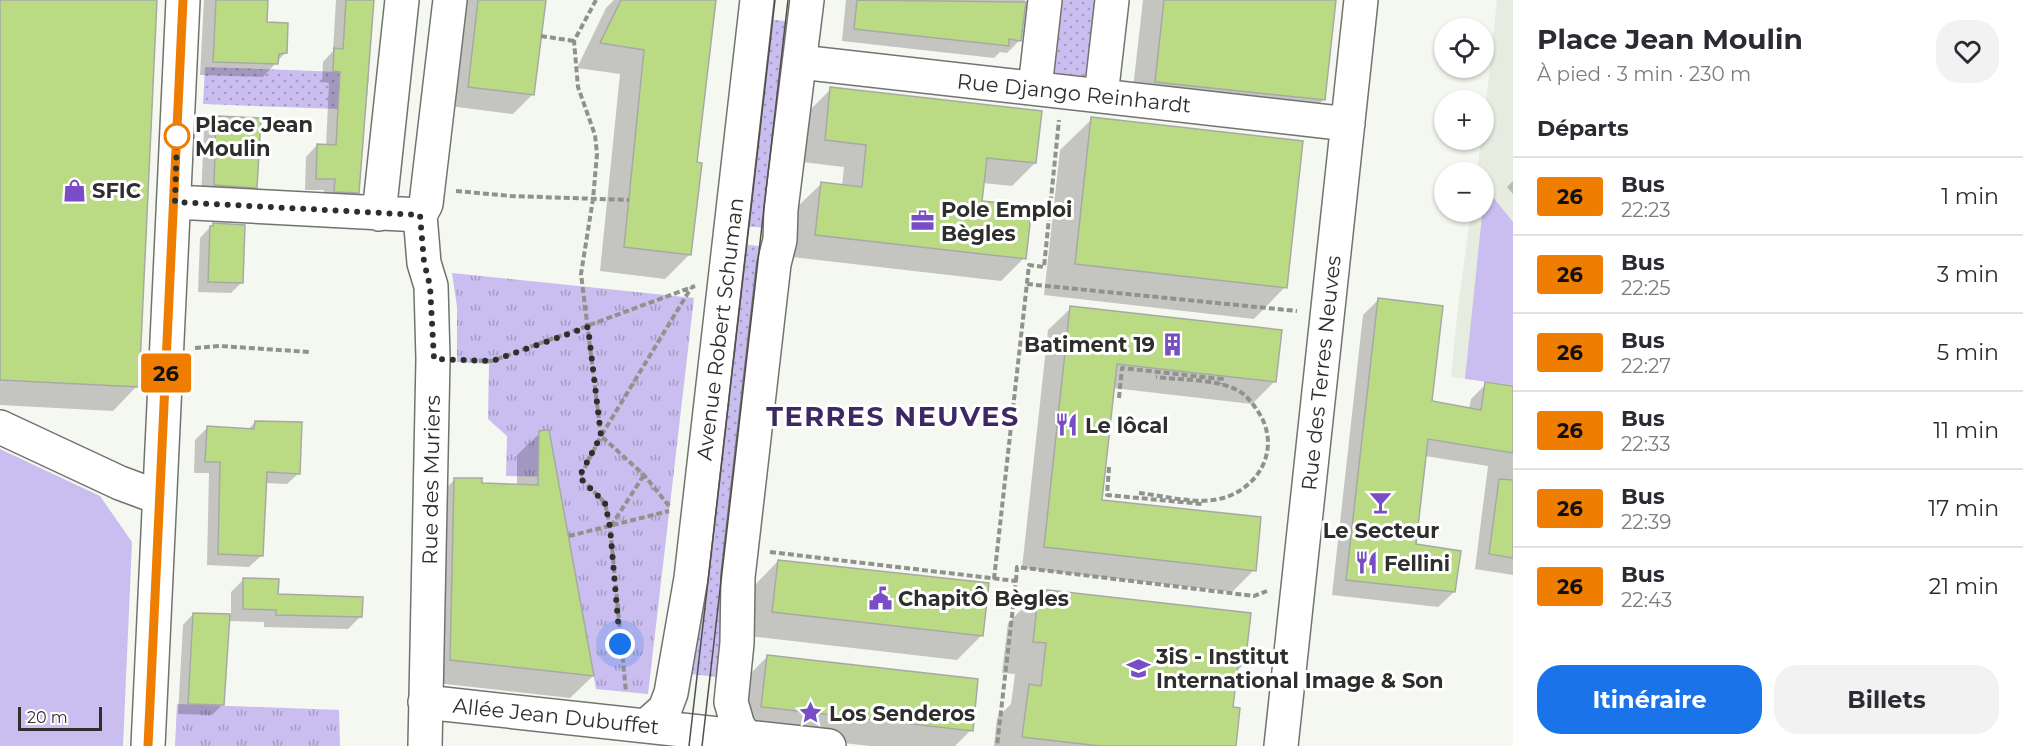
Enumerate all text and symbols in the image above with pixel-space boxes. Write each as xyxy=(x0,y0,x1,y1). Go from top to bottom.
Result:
map controls xyxy=(1434,18,1494,222)
button: locate xyxy=(1434,18,1494,78)
button: heart xyxy=(1936,20,1999,83)
text: Place Jean Moulin xyxy=(1537,22,1803,56)
text: À pied · 3 min · 230 m xyxy=(1537,62,1751,86)
street label: Rue Django Reinhardt xyxy=(956,68,1192,118)
button: + xyxy=(1434,90,1494,150)
place label: Place Jean Moulin xyxy=(195,112,313,161)
text: Départs xyxy=(1537,115,1629,142)
marker: Place Jean Moulin xyxy=(164,123,190,149)
button: − xyxy=(1434,162,1494,222)
text: Bus xyxy=(1621,171,1665,198)
shop icon: SFIC xyxy=(61,177,87,203)
place label: SFIC xyxy=(92,178,141,203)
text: 1 min xyxy=(1941,183,1999,210)
text: 26 xyxy=(1557,184,1583,209)
street label: Avenue Robert Schuman xyxy=(691,196,749,462)
place label: Pole Emploi Bègles xyxy=(941,197,1072,246)
text: 22:23 xyxy=(1621,198,1671,222)
office icon: Pole Emploi Bègles xyxy=(910,208,936,234)
text: Bus xyxy=(1621,249,1665,276)
street label: Rue des Terres Neuves xyxy=(1296,254,1346,492)
text: 3 min xyxy=(1937,261,1999,288)
text: 26 xyxy=(1557,262,1583,287)
text: 22:25 xyxy=(1621,276,1671,300)
text: Bus xyxy=(1621,327,1665,354)
building icon: Batiment 19 xyxy=(1160,331,1186,357)
place label: Batiment 19 xyxy=(1024,332,1155,357)
text: 5 min xyxy=(1937,339,1999,366)
text: 26 xyxy=(1557,340,1583,365)
line badge: 26 xyxy=(139,354,193,392)
text: 22:27 xyxy=(1621,354,1671,378)
text: 26 xyxy=(153,361,179,386)
street label: Rue des Muriers xyxy=(417,395,445,565)
district label: TERRES NEUVES xyxy=(766,400,1020,433)
text: Bus xyxy=(1621,405,1665,432)
restaurant icon: Le lôcal xyxy=(1054,412,1080,438)
place label: Le lôcal xyxy=(1085,413,1169,438)
text: 11 min xyxy=(1933,417,1999,444)
text: 26 xyxy=(1557,418,1583,443)
text: 22:33 xyxy=(1621,432,1670,456)
text: Bus xyxy=(1621,483,1665,510)
bar icon: Le Secteur xyxy=(1368,489,1394,515)
text: 17 min xyxy=(1928,495,1999,522)
text: 26 xyxy=(1557,496,1583,521)
text: 22:39 xyxy=(1621,510,1671,534)
place label: Le Secteur xyxy=(1323,518,1439,543)
restaurant icon: Fellini xyxy=(1353,550,1379,576)
place label: Fellini xyxy=(1384,551,1450,576)
text: Bus xyxy=(1621,561,1665,588)
text: 21 min xyxy=(1929,573,1999,600)
text: 26 xyxy=(1557,574,1583,599)
public building icon: ChapitÔ Bègles xyxy=(867,585,893,611)
place label: ChapitÔ Bègles xyxy=(898,586,1069,611)
text: 22:43 xyxy=(1621,588,1672,612)
your location xyxy=(605,629,635,659)
place label: 3iS - Institut International Image & Son xyxy=(1155,644,1444,693)
school or university icon: 3iS - Institut International Image & Son xyxy=(1125,655,1151,681)
button: Itinéraire xyxy=(1537,665,1762,734)
button: Billets xyxy=(1774,665,1999,734)
street label: Allée Jean Dubuffet xyxy=(452,693,660,739)
place icon: Los Senderos xyxy=(798,700,824,726)
place label: Los Senderos xyxy=(829,701,975,726)
scale bar xyxy=(18,704,102,732)
text: 20 m xyxy=(27,708,68,727)

